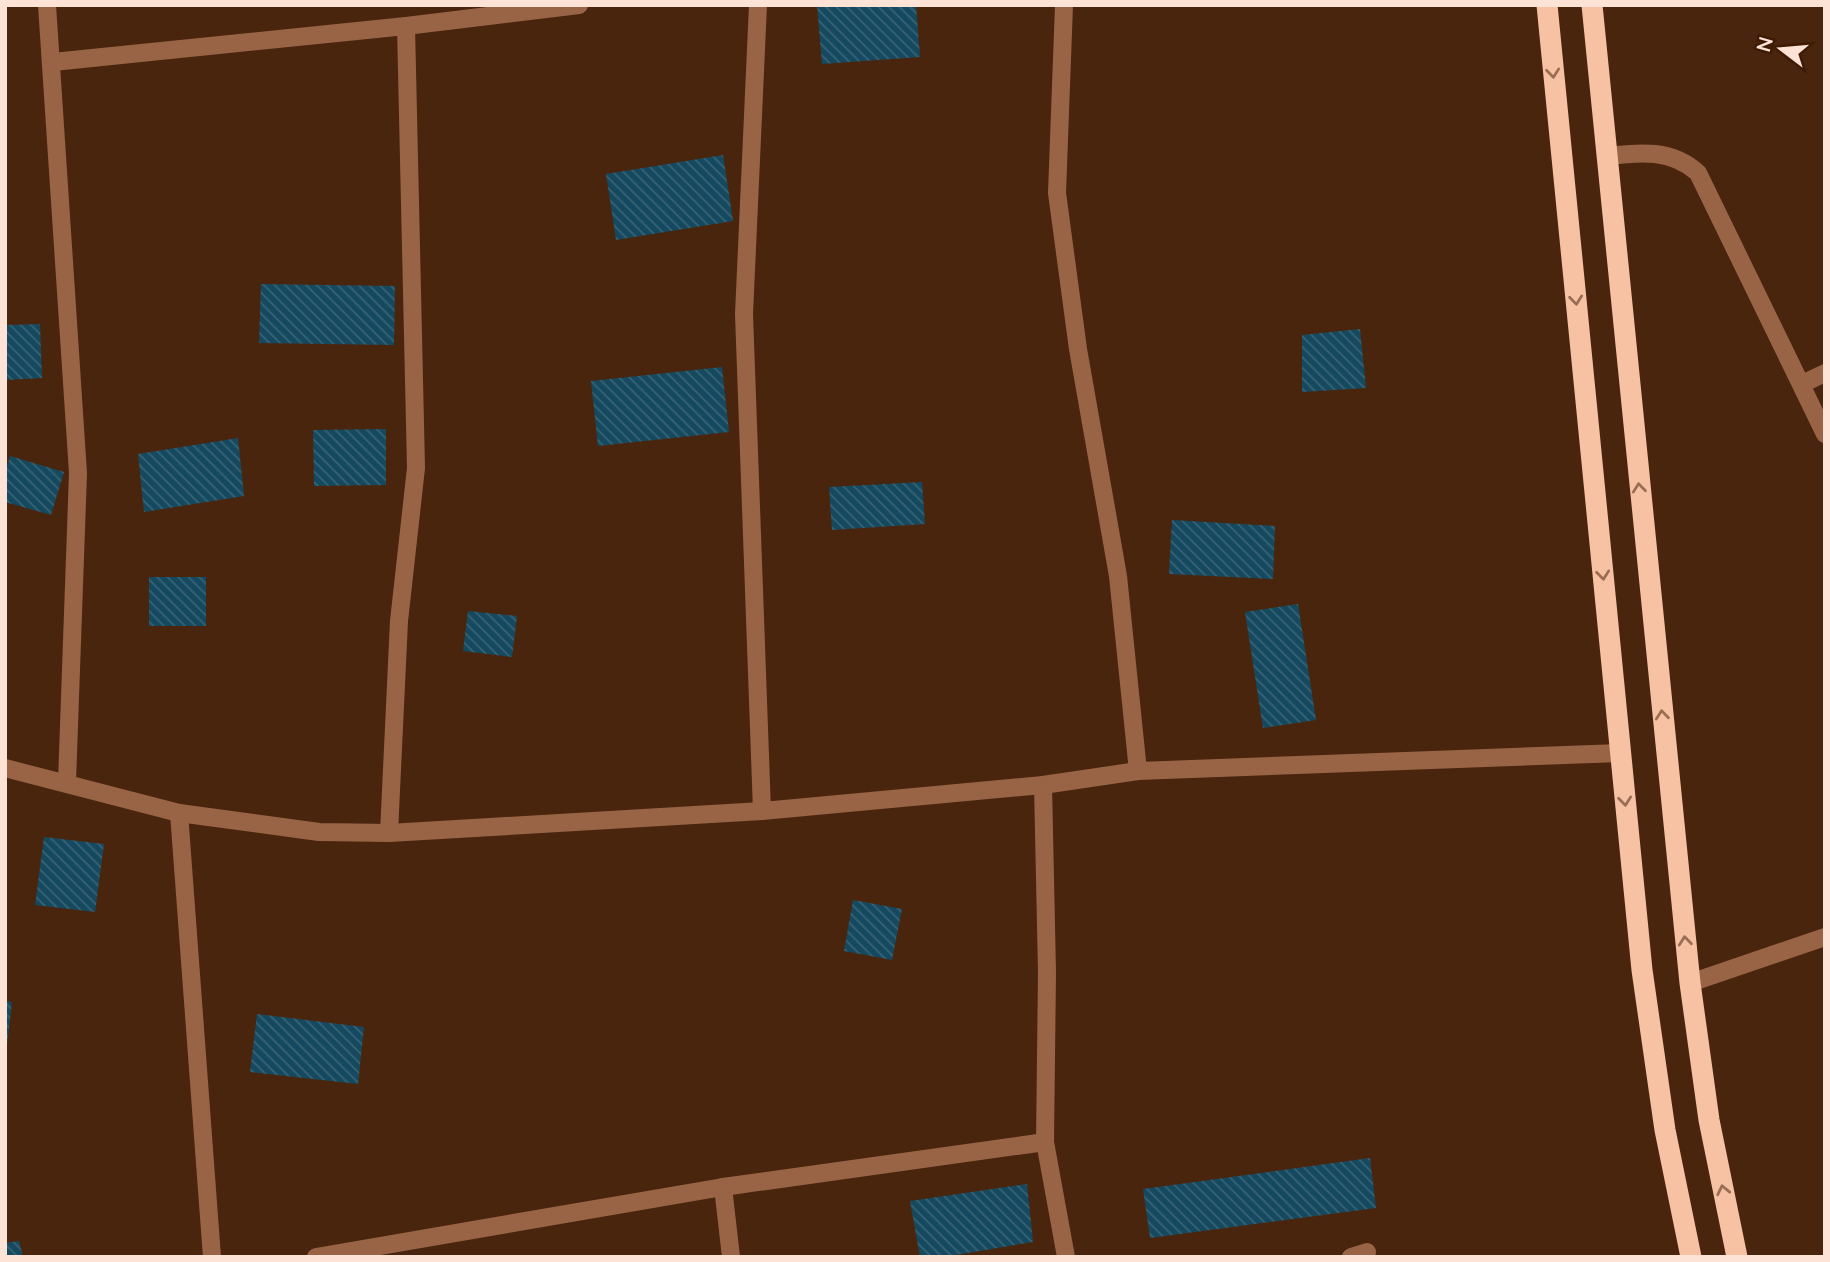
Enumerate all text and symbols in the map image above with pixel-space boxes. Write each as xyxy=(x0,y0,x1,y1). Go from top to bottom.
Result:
north arrow xyxy=(1746,14,1816,84)
text: N xyxy=(1751,34,1777,54)
one-way arrow xyxy=(1546,67,1561,79)
one-way arrow xyxy=(1568,294,1583,305)
one-way arrow xyxy=(1632,482,1647,494)
one-way arrow xyxy=(1595,570,1610,581)
one-way arrow xyxy=(1654,709,1669,720)
one-way arrow xyxy=(1617,796,1632,807)
one-way arrow xyxy=(1678,935,1693,947)
one-way arrow xyxy=(1717,1184,1732,1196)

